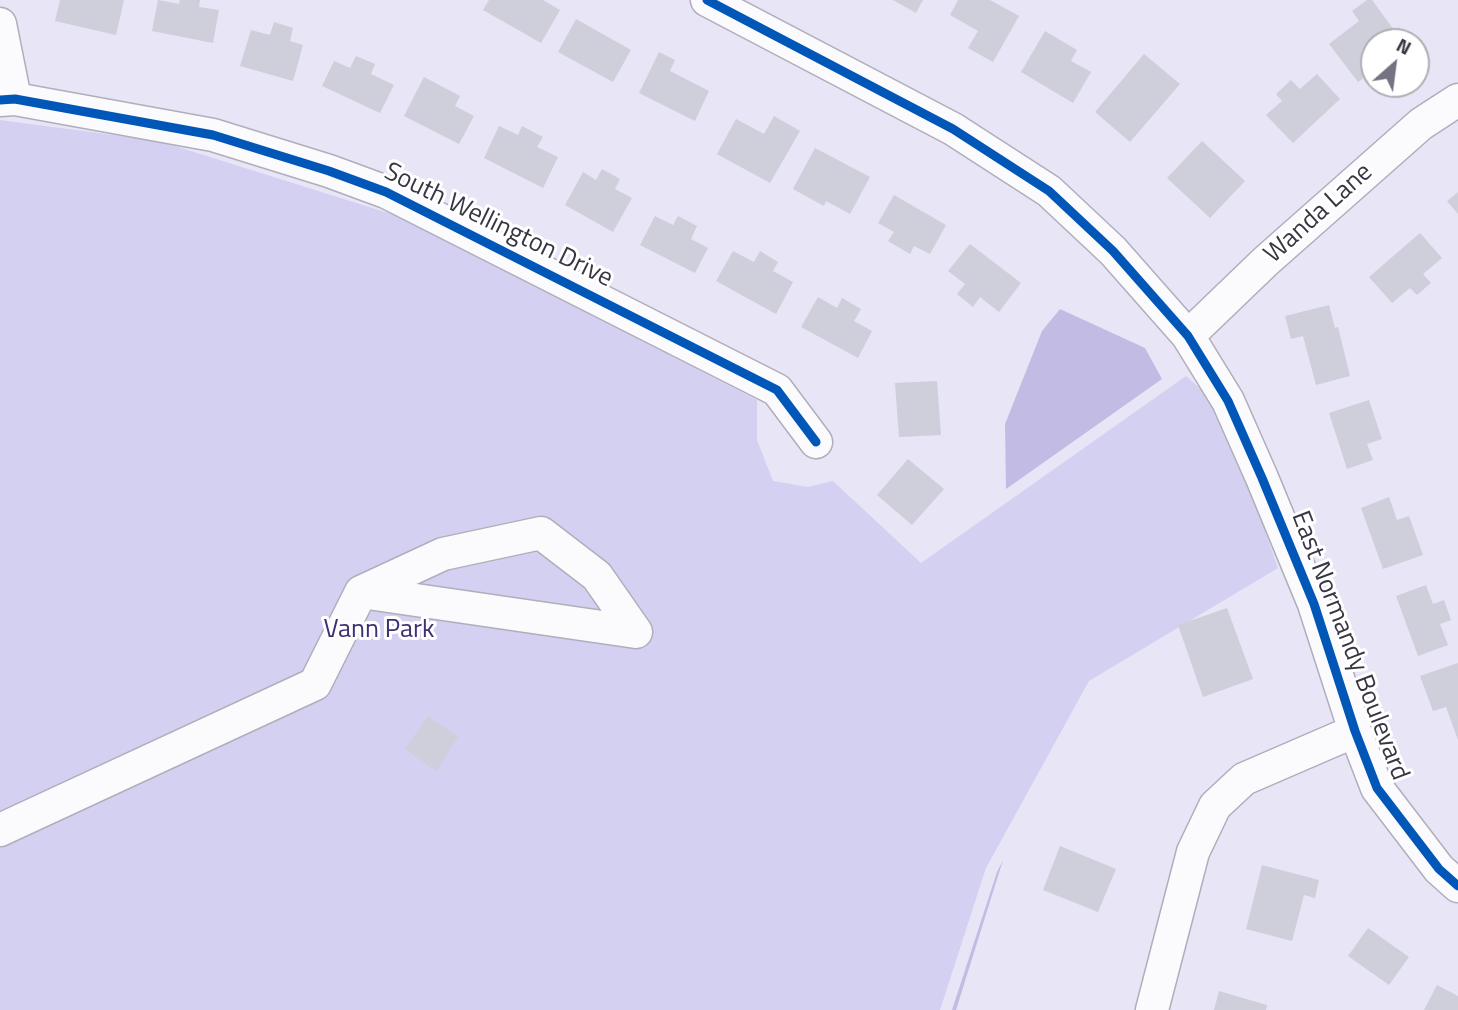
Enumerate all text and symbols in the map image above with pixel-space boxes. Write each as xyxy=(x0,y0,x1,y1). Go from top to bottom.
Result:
north arrow xyxy=(1360,28,1430,98)
text: N xyxy=(1392,30,1417,62)
street label: South Wellington Drive xyxy=(379,157,617,295)
street label: Wanda Lane xyxy=(1259,157,1379,271)
street label: East Normandy Boulevard xyxy=(1283,507,1415,785)
park label: Vann Park xyxy=(324,615,434,647)

